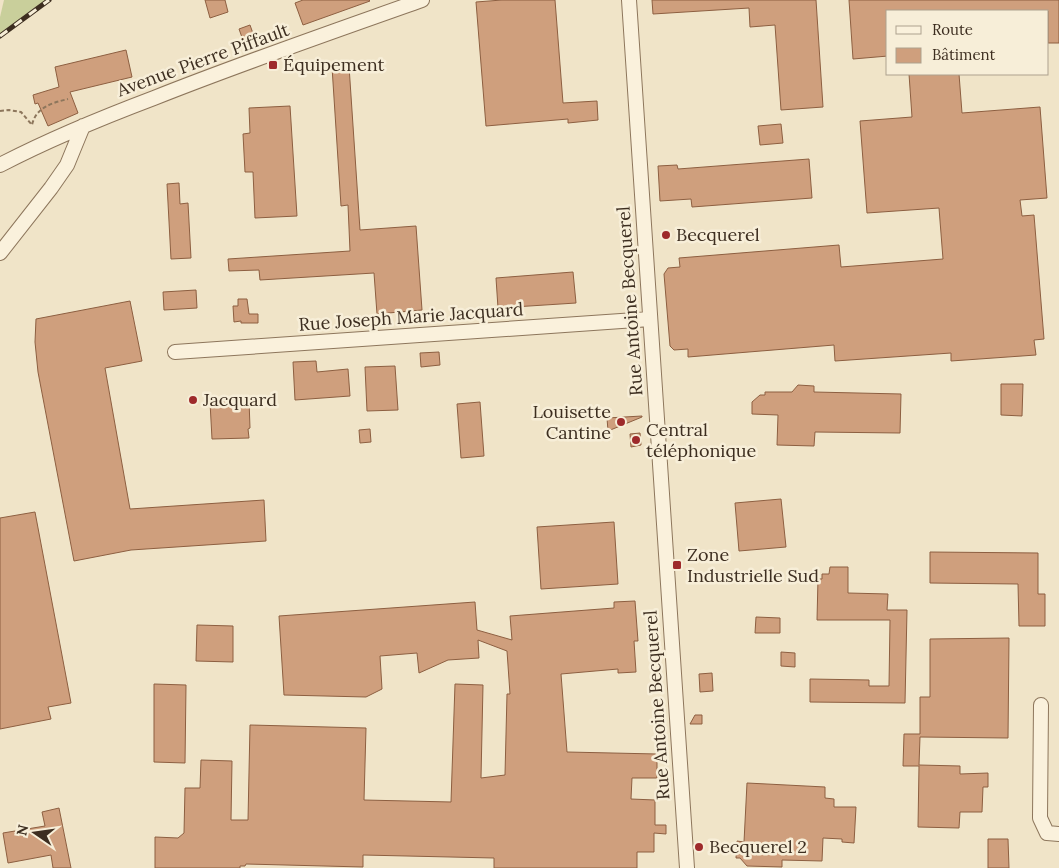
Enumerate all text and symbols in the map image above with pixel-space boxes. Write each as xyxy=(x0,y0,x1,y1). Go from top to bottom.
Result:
legend xyxy=(886,10,1049,75)
street label: Avenue Pierre Piffault xyxy=(113,18,292,102)
text: Route xyxy=(932,20,973,39)
text: Bâtiment xyxy=(932,45,995,64)
place label: Équipement xyxy=(283,53,384,76)
marker: Équipement xyxy=(267,59,279,71)
street label: Rue Antoine Becquerel xyxy=(611,205,648,397)
place label: Becquerel xyxy=(676,223,760,246)
marker: Becquerel xyxy=(660,229,672,241)
street label: Rue Joseph Marie Jacquard xyxy=(298,297,524,336)
place label: Jacquard xyxy=(202,388,277,411)
marker: Jacquard xyxy=(187,394,199,406)
place label: Louisette Cantine xyxy=(532,400,611,444)
marker: Louisette Cantine xyxy=(615,416,627,428)
place label: Central téléphonique xyxy=(646,418,757,462)
marker: Central téléphonique xyxy=(630,434,642,446)
place label: Zone Industrielle Sud xyxy=(687,543,819,587)
marker: Zone Industrielle Sud xyxy=(671,559,683,571)
street label: Rue Antoine Becquerel xyxy=(638,609,675,801)
north arrow xyxy=(10,808,60,858)
text: N xyxy=(12,823,32,837)
place label: Becquerel 2 xyxy=(709,835,807,858)
marker: Becquerel 2 xyxy=(693,841,705,853)

